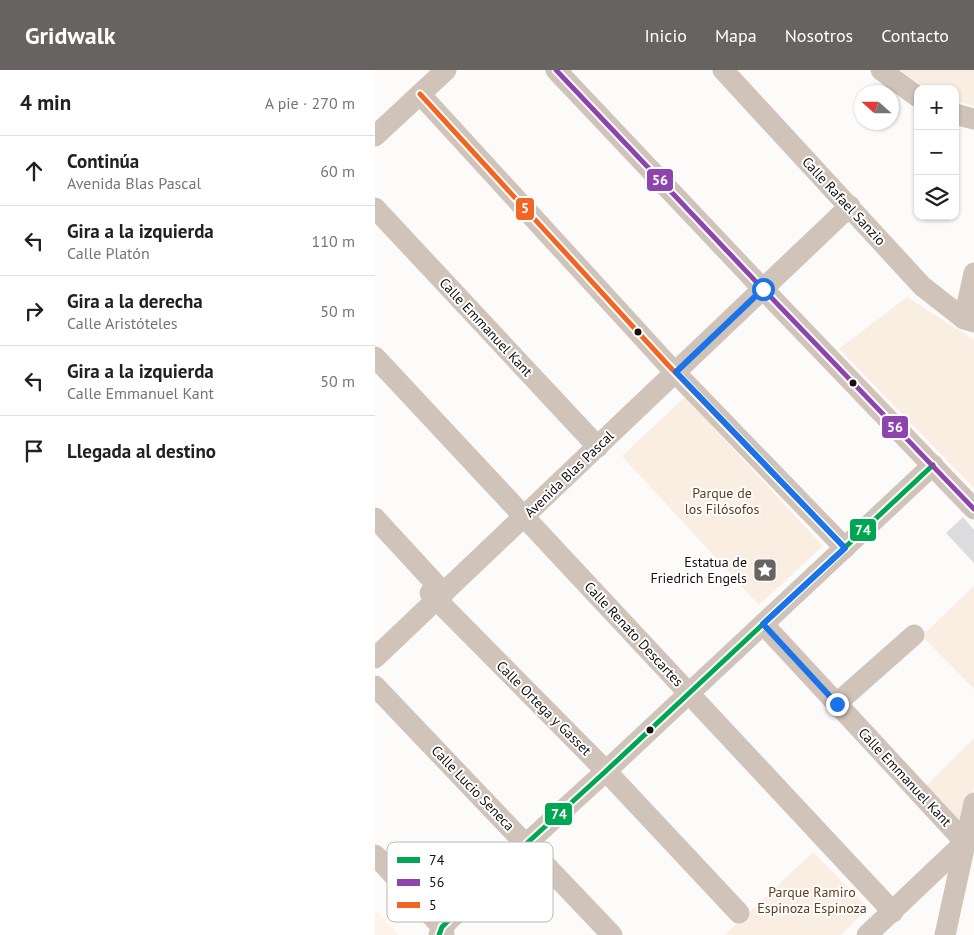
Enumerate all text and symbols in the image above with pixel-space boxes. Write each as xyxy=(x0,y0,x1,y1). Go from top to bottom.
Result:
text: Gridwalk xyxy=(25,20,115,51)
text: Inicio xyxy=(644,24,687,47)
text: Mapa xyxy=(715,24,757,47)
text: Nosotros xyxy=(785,24,853,47)
text: Contacto xyxy=(881,24,949,47)
north arrow xyxy=(854,85,899,130)
map controls xyxy=(914,85,959,220)
button: + xyxy=(914,85,959,130)
text: 4 min xyxy=(20,89,71,116)
text: A pie · 270 m xyxy=(265,93,355,113)
button: − xyxy=(914,130,959,175)
text: Continúa xyxy=(67,149,139,173)
street label: Calle Rafael Sanzio xyxy=(798,153,890,249)
icon: ahead xyxy=(20,157,48,185)
text: 60 m xyxy=(320,161,355,181)
line badge: 56 xyxy=(646,168,674,192)
text: 56 xyxy=(652,171,668,189)
text: Avenida Blas Pascal xyxy=(67,173,201,193)
button: layers xyxy=(914,175,959,220)
line badge: 5 xyxy=(515,197,535,221)
text: 5 xyxy=(521,199,529,217)
text: Gira a la izquierda xyxy=(67,219,214,243)
icon: left xyxy=(20,227,48,255)
text: 110 m xyxy=(312,231,355,251)
text: Calle Platón xyxy=(67,243,150,263)
street label: Calle Emmanuel Kant xyxy=(436,274,537,380)
route start xyxy=(752,278,775,301)
text: Gira a la derecha xyxy=(67,289,203,313)
icon: right xyxy=(20,297,48,325)
text: 50 m xyxy=(320,301,355,321)
text: Calle Aristóteles xyxy=(67,313,178,333)
unlabelled marker xyxy=(633,327,643,337)
text: Gira a la izquierda xyxy=(67,359,214,383)
icon: left xyxy=(20,367,48,395)
text: 50 m xyxy=(320,371,355,391)
unlabelled marker xyxy=(848,378,858,388)
text: Calle Emmanuel Kant xyxy=(67,383,214,403)
line badge: 56 xyxy=(881,415,909,439)
text: 56 xyxy=(887,418,903,436)
street label: Avenida Blas Pascal xyxy=(521,427,617,521)
icon: arrive xyxy=(20,437,48,465)
text: Llegada al destino xyxy=(67,439,216,463)
park label: Parque de los Filósofos xyxy=(685,484,759,518)
line badge: 74 xyxy=(849,518,877,542)
text: 74 xyxy=(855,521,871,539)
place label: Estatua de Friedrich Engels xyxy=(651,553,747,587)
place icon: Estatua de Friedrich Engels xyxy=(752,557,778,583)
street label: Calle Renato Descartes xyxy=(581,578,687,690)
street label: Calle Ortega y Gasset xyxy=(493,657,595,759)
route end xyxy=(826,693,849,716)
street label: Calle Emmanuel Kant xyxy=(855,724,956,830)
unlabelled marker xyxy=(645,725,655,735)
street label: Calle Lucio Seneca xyxy=(428,741,518,835)
line badge: 74 xyxy=(544,802,573,826)
text: 74 xyxy=(551,805,567,823)
legend xyxy=(387,842,553,922)
text: 74 xyxy=(429,851,445,869)
text: 56 xyxy=(429,873,444,891)
park label: Parque Ramiro Espinoza Espinoza xyxy=(757,883,867,917)
text: 5 xyxy=(429,896,437,914)

